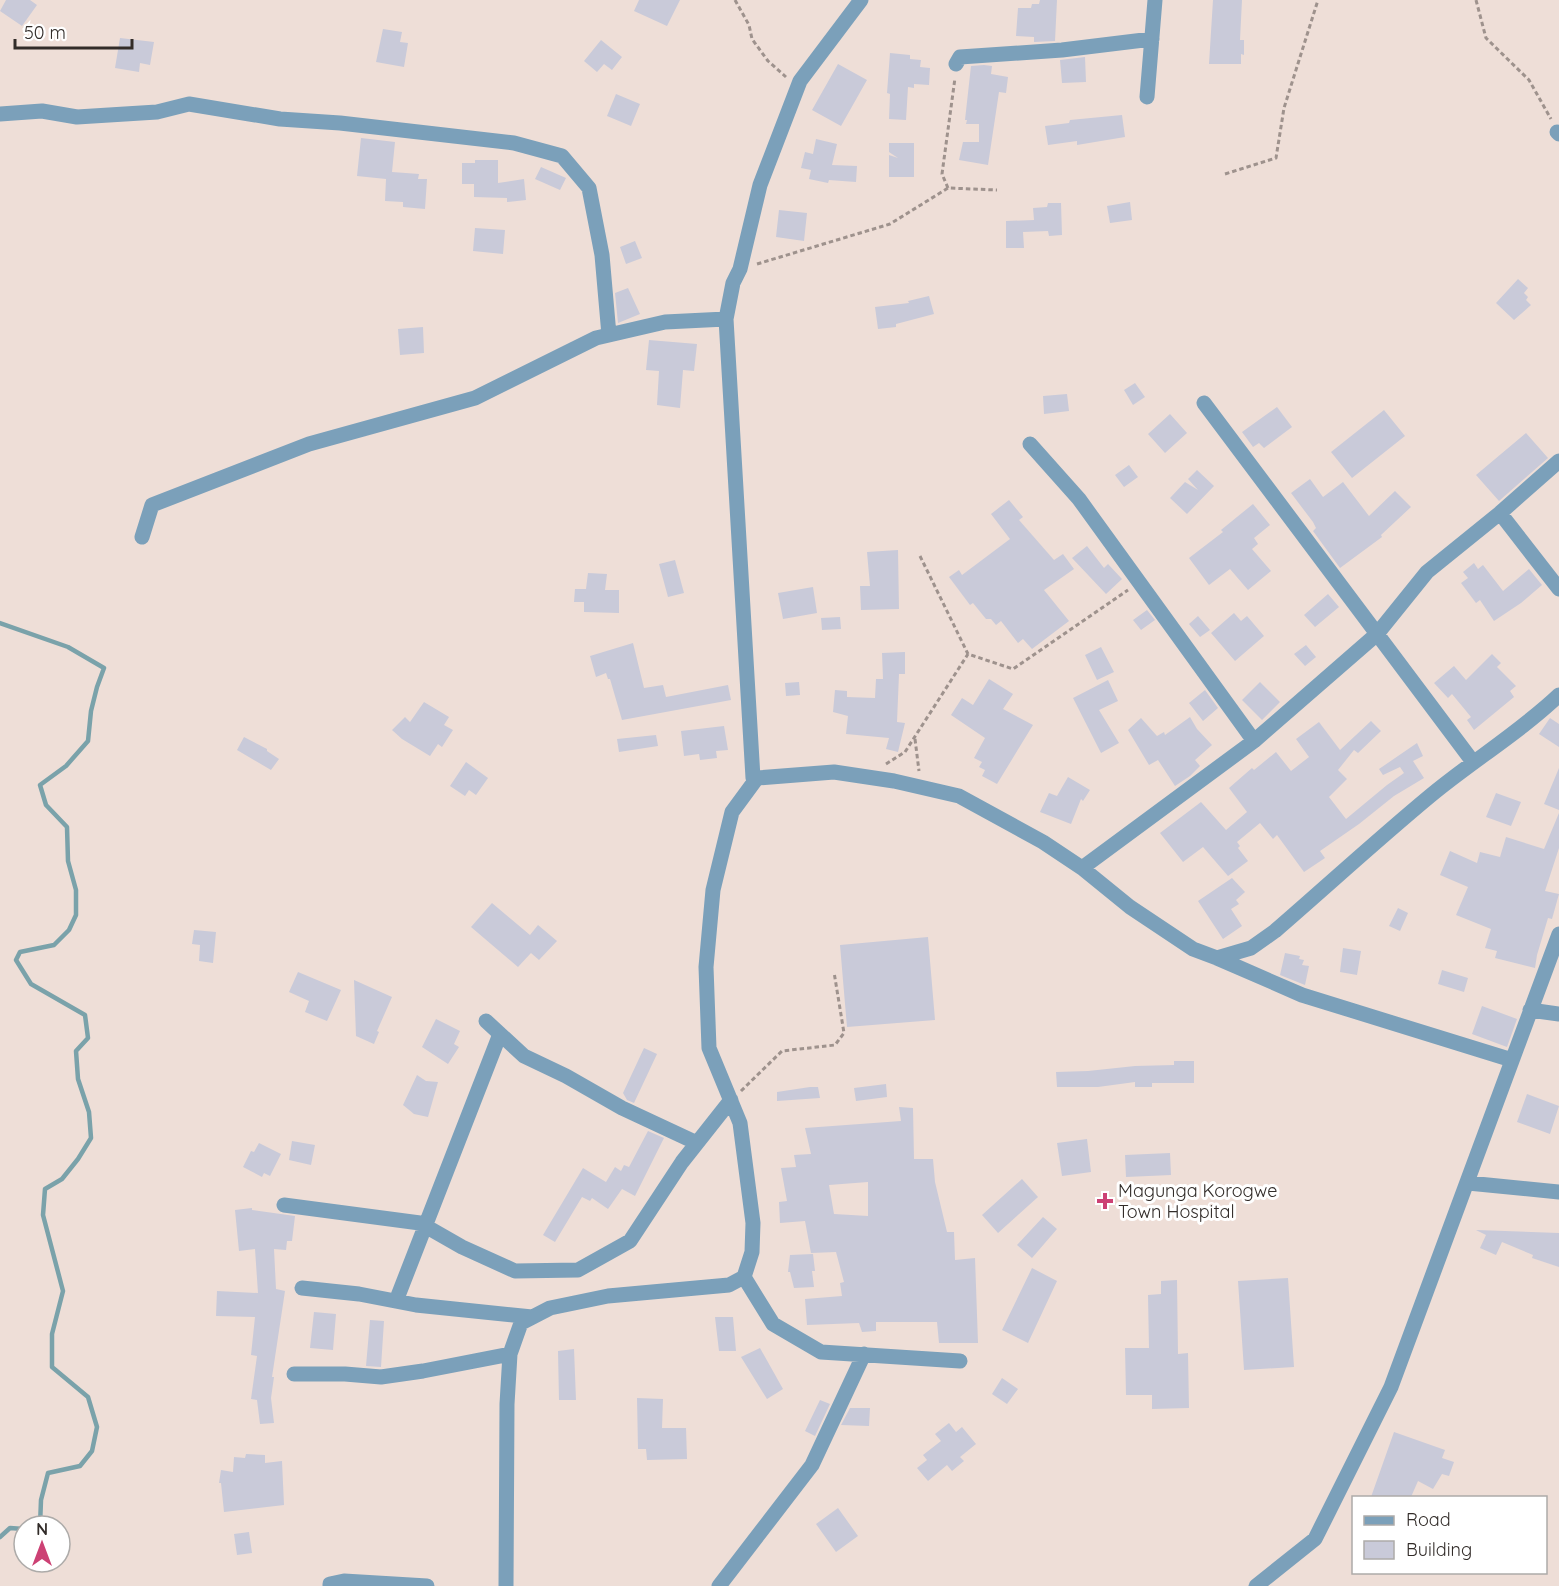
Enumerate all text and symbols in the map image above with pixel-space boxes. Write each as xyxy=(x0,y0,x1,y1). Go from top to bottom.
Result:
scale bar xyxy=(15,12,132,50)
text: 50 m xyxy=(24,21,66,44)
place label: Magunga Korogwe Town Hospital xyxy=(1118,1179,1277,1223)
marker: Magunga Korogwe Town Hospital xyxy=(1096,1192,1114,1210)
legend xyxy=(1352,1496,1547,1574)
text: Road xyxy=(1406,1508,1451,1531)
north arrow xyxy=(12,1514,72,1574)
text: N xyxy=(36,1519,48,1539)
text: Building xyxy=(1406,1538,1472,1561)

